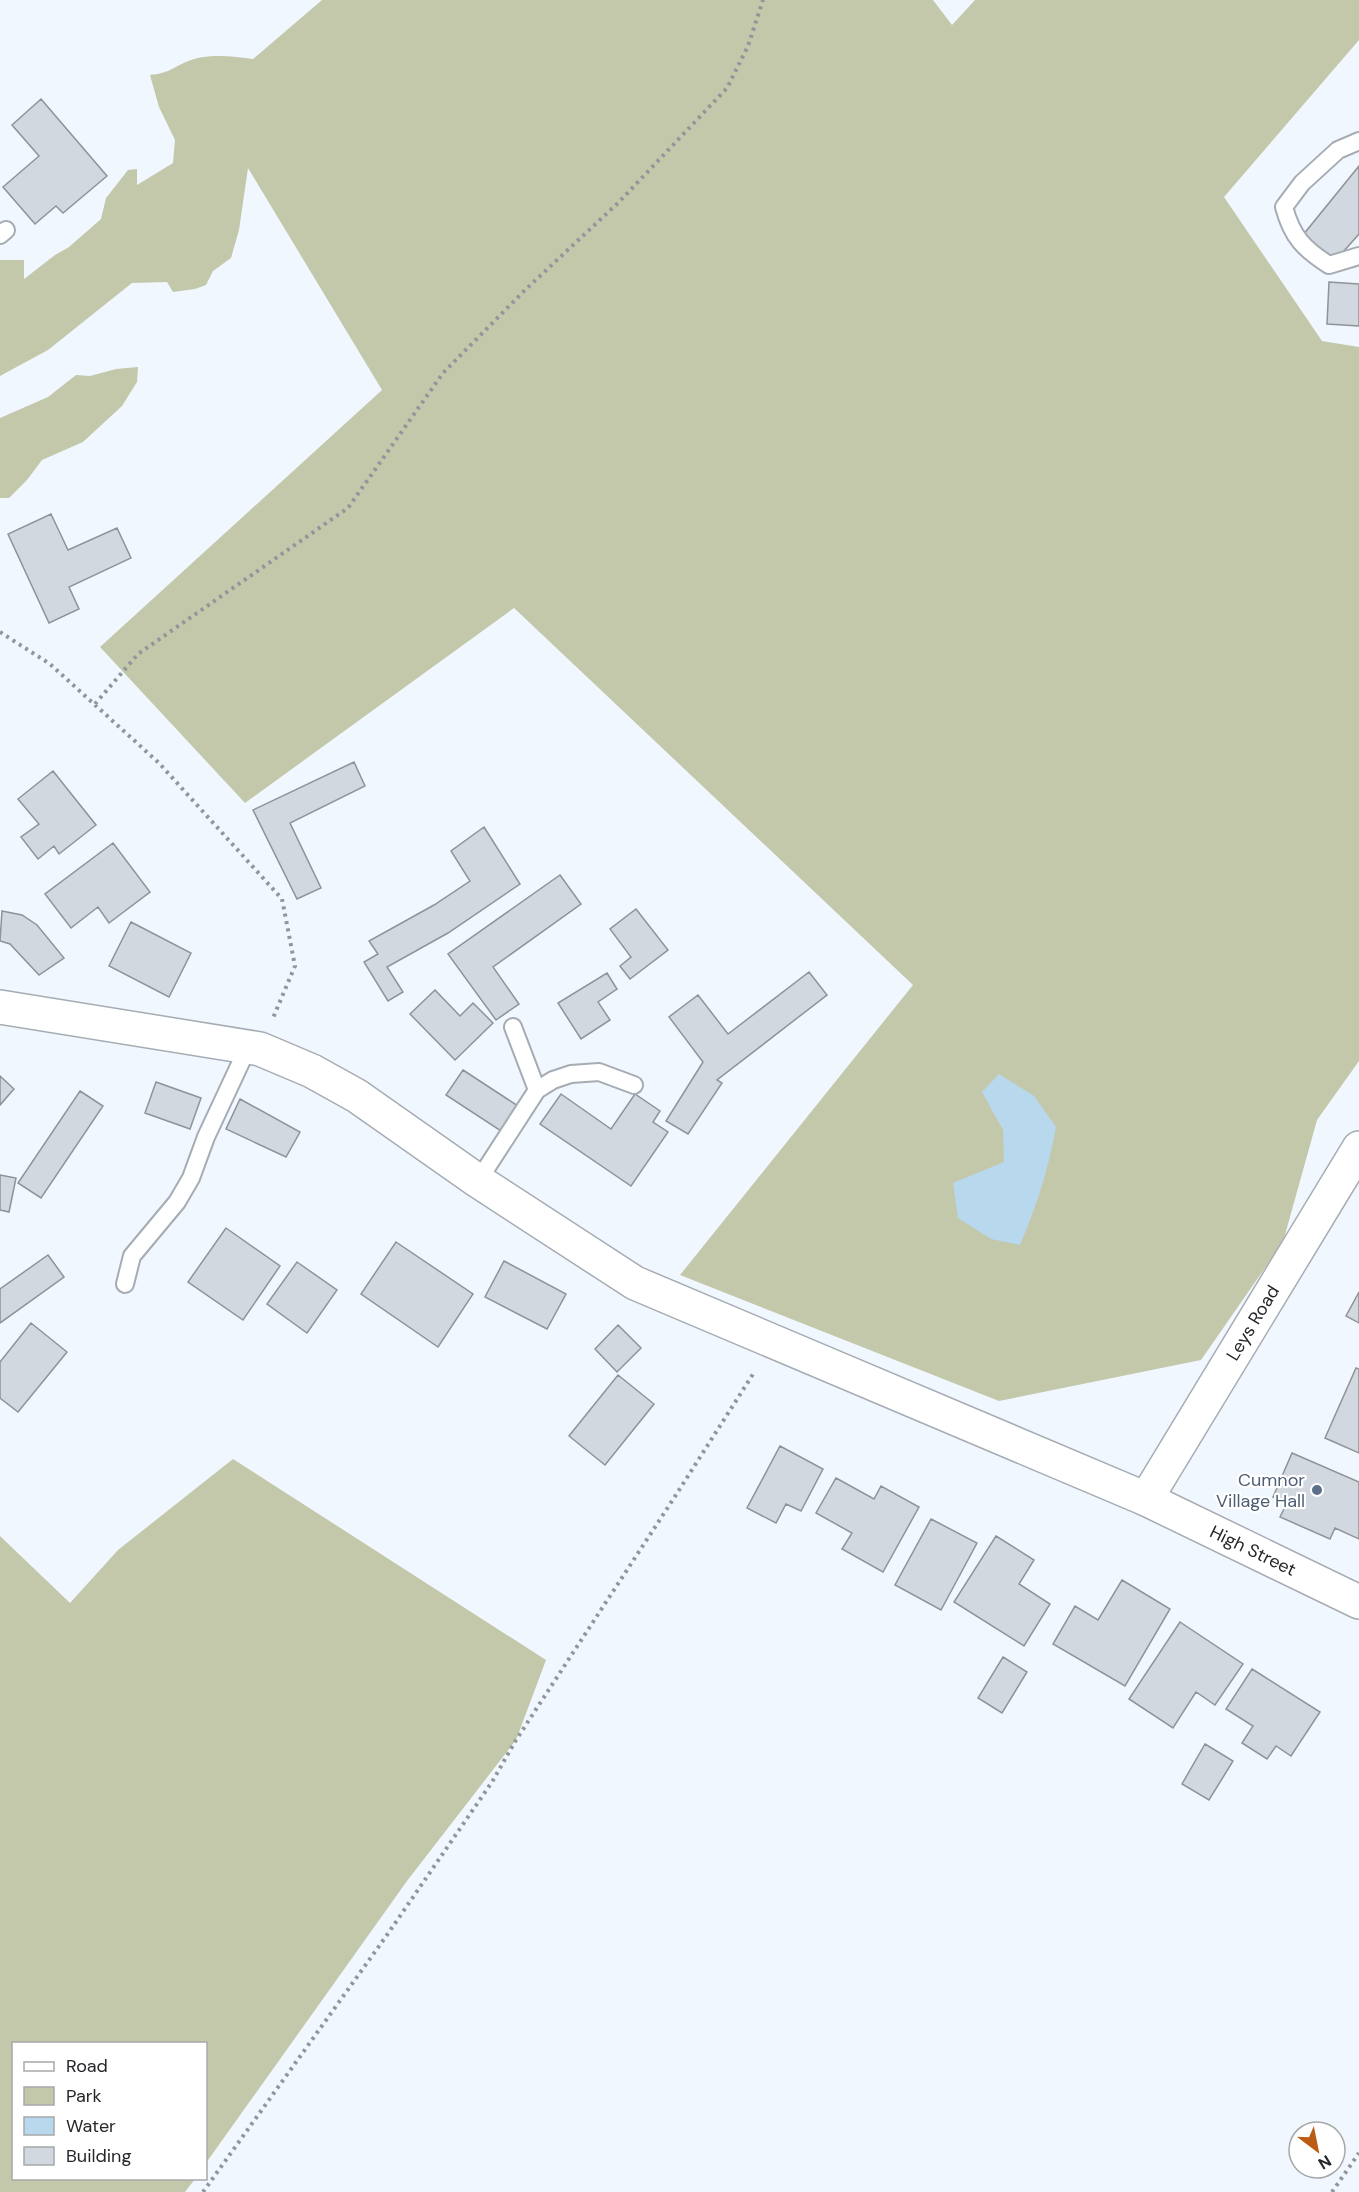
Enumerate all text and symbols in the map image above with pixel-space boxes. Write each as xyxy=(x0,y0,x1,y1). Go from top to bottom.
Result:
street label: Leys Road xyxy=(1221,1281,1285,1365)
place label: Cumnor Village Hall xyxy=(1216,1468,1305,1513)
marker: Cumnor Village Hall xyxy=(1310,1483,1324,1497)
street label: High Street xyxy=(1206,1520,1300,1582)
legend xyxy=(12,2042,207,2180)
text: Road xyxy=(66,2054,108,2078)
text: Park xyxy=(66,2084,102,2108)
text: Water xyxy=(66,2114,116,2138)
north arrow xyxy=(1287,2120,1347,2180)
text: Building xyxy=(66,2144,131,2168)
text: N xyxy=(1314,2150,1335,2174)

